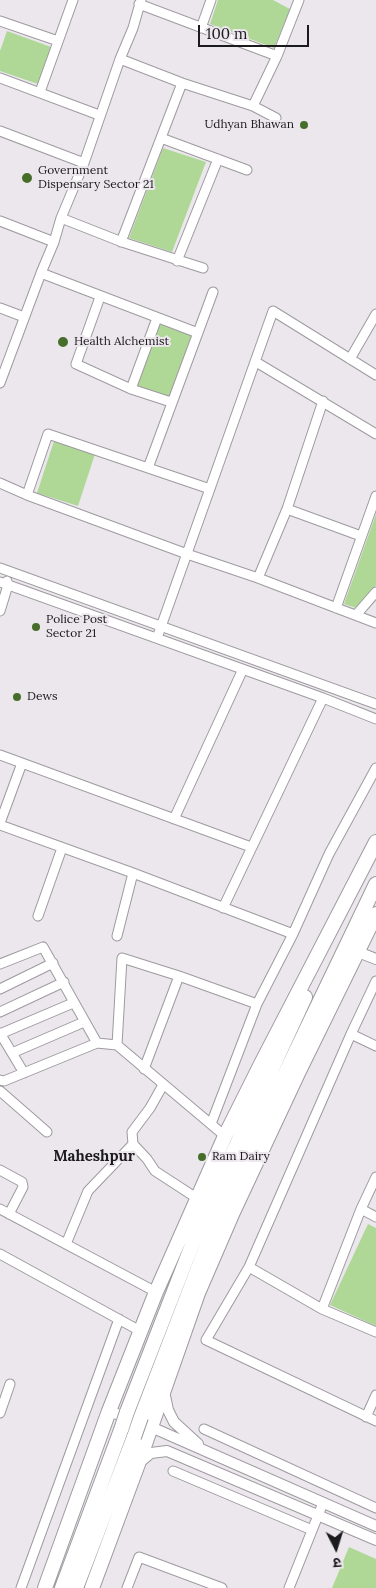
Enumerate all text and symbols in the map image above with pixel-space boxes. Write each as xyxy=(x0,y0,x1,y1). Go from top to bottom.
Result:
scale bar xyxy=(201,15,312,47)
text: 100 m xyxy=(206,24,247,43)
place label: Udhyan Bhawan xyxy=(204,118,294,132)
marker: Udhyan Bhawan xyxy=(298,119,310,131)
place label: Government Dispensary Sector 21 xyxy=(38,164,154,192)
marker: Government Dispensary Sector 21 xyxy=(20,171,34,185)
marker: Health Alchemist xyxy=(56,335,70,349)
place label: Health Alchemist xyxy=(74,335,169,349)
place label: Police Post Sector 21 xyxy=(46,613,107,641)
marker: Police Post Sector 21 xyxy=(30,621,42,633)
place label: Dews xyxy=(27,690,58,704)
marker: Dews xyxy=(11,691,23,703)
district label: Maheshpur xyxy=(53,1148,135,1166)
place label: Ram Dairy xyxy=(212,1150,270,1164)
marker: Ram Dairy xyxy=(196,1151,208,1163)
north arrow xyxy=(311,1523,361,1573)
text: उ xyxy=(332,1554,342,1572)

